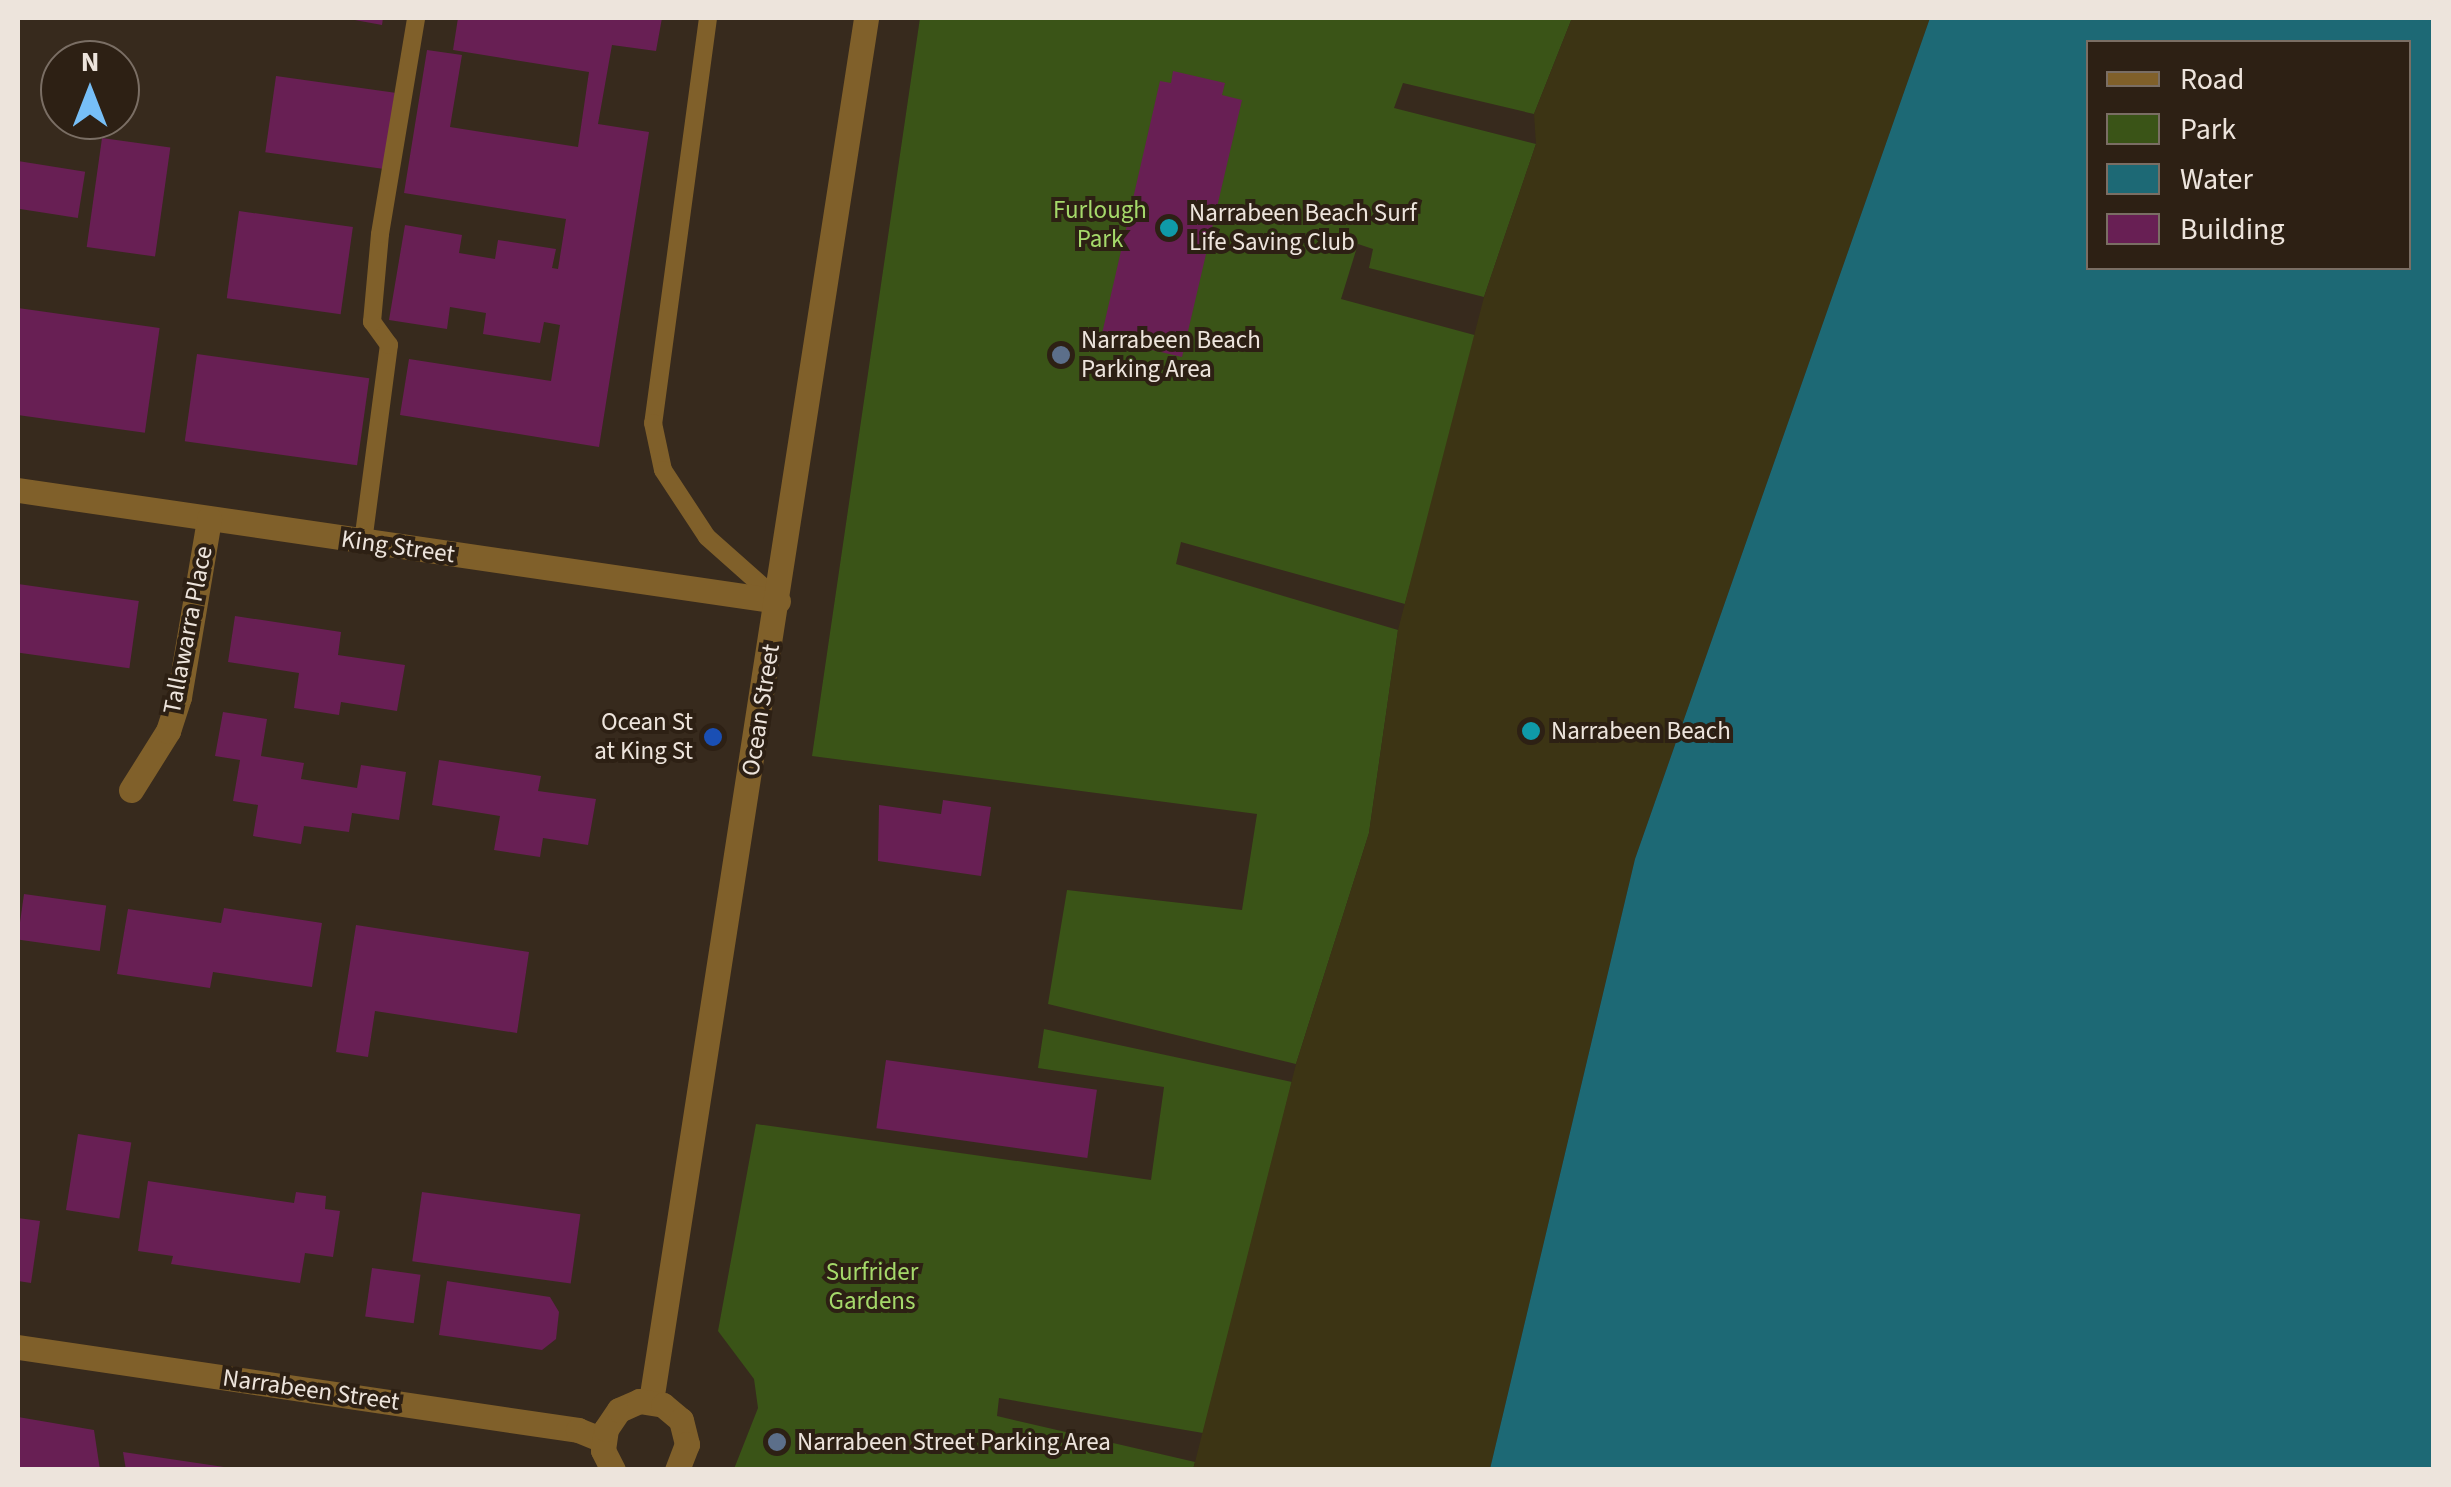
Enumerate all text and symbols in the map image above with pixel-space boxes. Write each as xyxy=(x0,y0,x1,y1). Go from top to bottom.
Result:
north arrow xyxy=(40,40,140,140)
legend xyxy=(2086,40,2411,270)
text: N xyxy=(81,42,99,82)
text: Road xyxy=(2180,58,2244,101)
text: Park xyxy=(2180,108,2236,151)
text: Water xyxy=(2180,158,2253,201)
park label: Furlough Park xyxy=(1053,196,1147,255)
place label: Narrabeen Beach Surf Life Saving Club xyxy=(1189,199,1417,258)
text: Building xyxy=(2180,208,2285,251)
marker: Narrabeen Beach Surf Life Saving Club xyxy=(1158,217,1180,239)
place label: Narrabeen Beach Parking Area xyxy=(1081,326,1261,385)
marker: Narrabeen Beach Parking Area xyxy=(1050,344,1072,366)
street label: King Street xyxy=(339,524,457,570)
street label: Tallawarra Place xyxy=(157,543,219,717)
street label: Ocean Street xyxy=(736,642,786,778)
place label: Ocean St at King St xyxy=(594,708,693,767)
place label: Narrabeen Beach xyxy=(1551,716,1731,746)
marker: Narrabeen Beach xyxy=(1520,720,1542,742)
marker: Ocean St at King St xyxy=(702,726,724,748)
park label: Surfrider Gardens xyxy=(826,1258,918,1317)
street label: Narrabeen Street xyxy=(221,1363,401,1417)
place label: Narrabeen Street Parking Area xyxy=(797,1427,1111,1457)
marker: Narrabeen Street Parking Area xyxy=(766,1431,788,1453)

